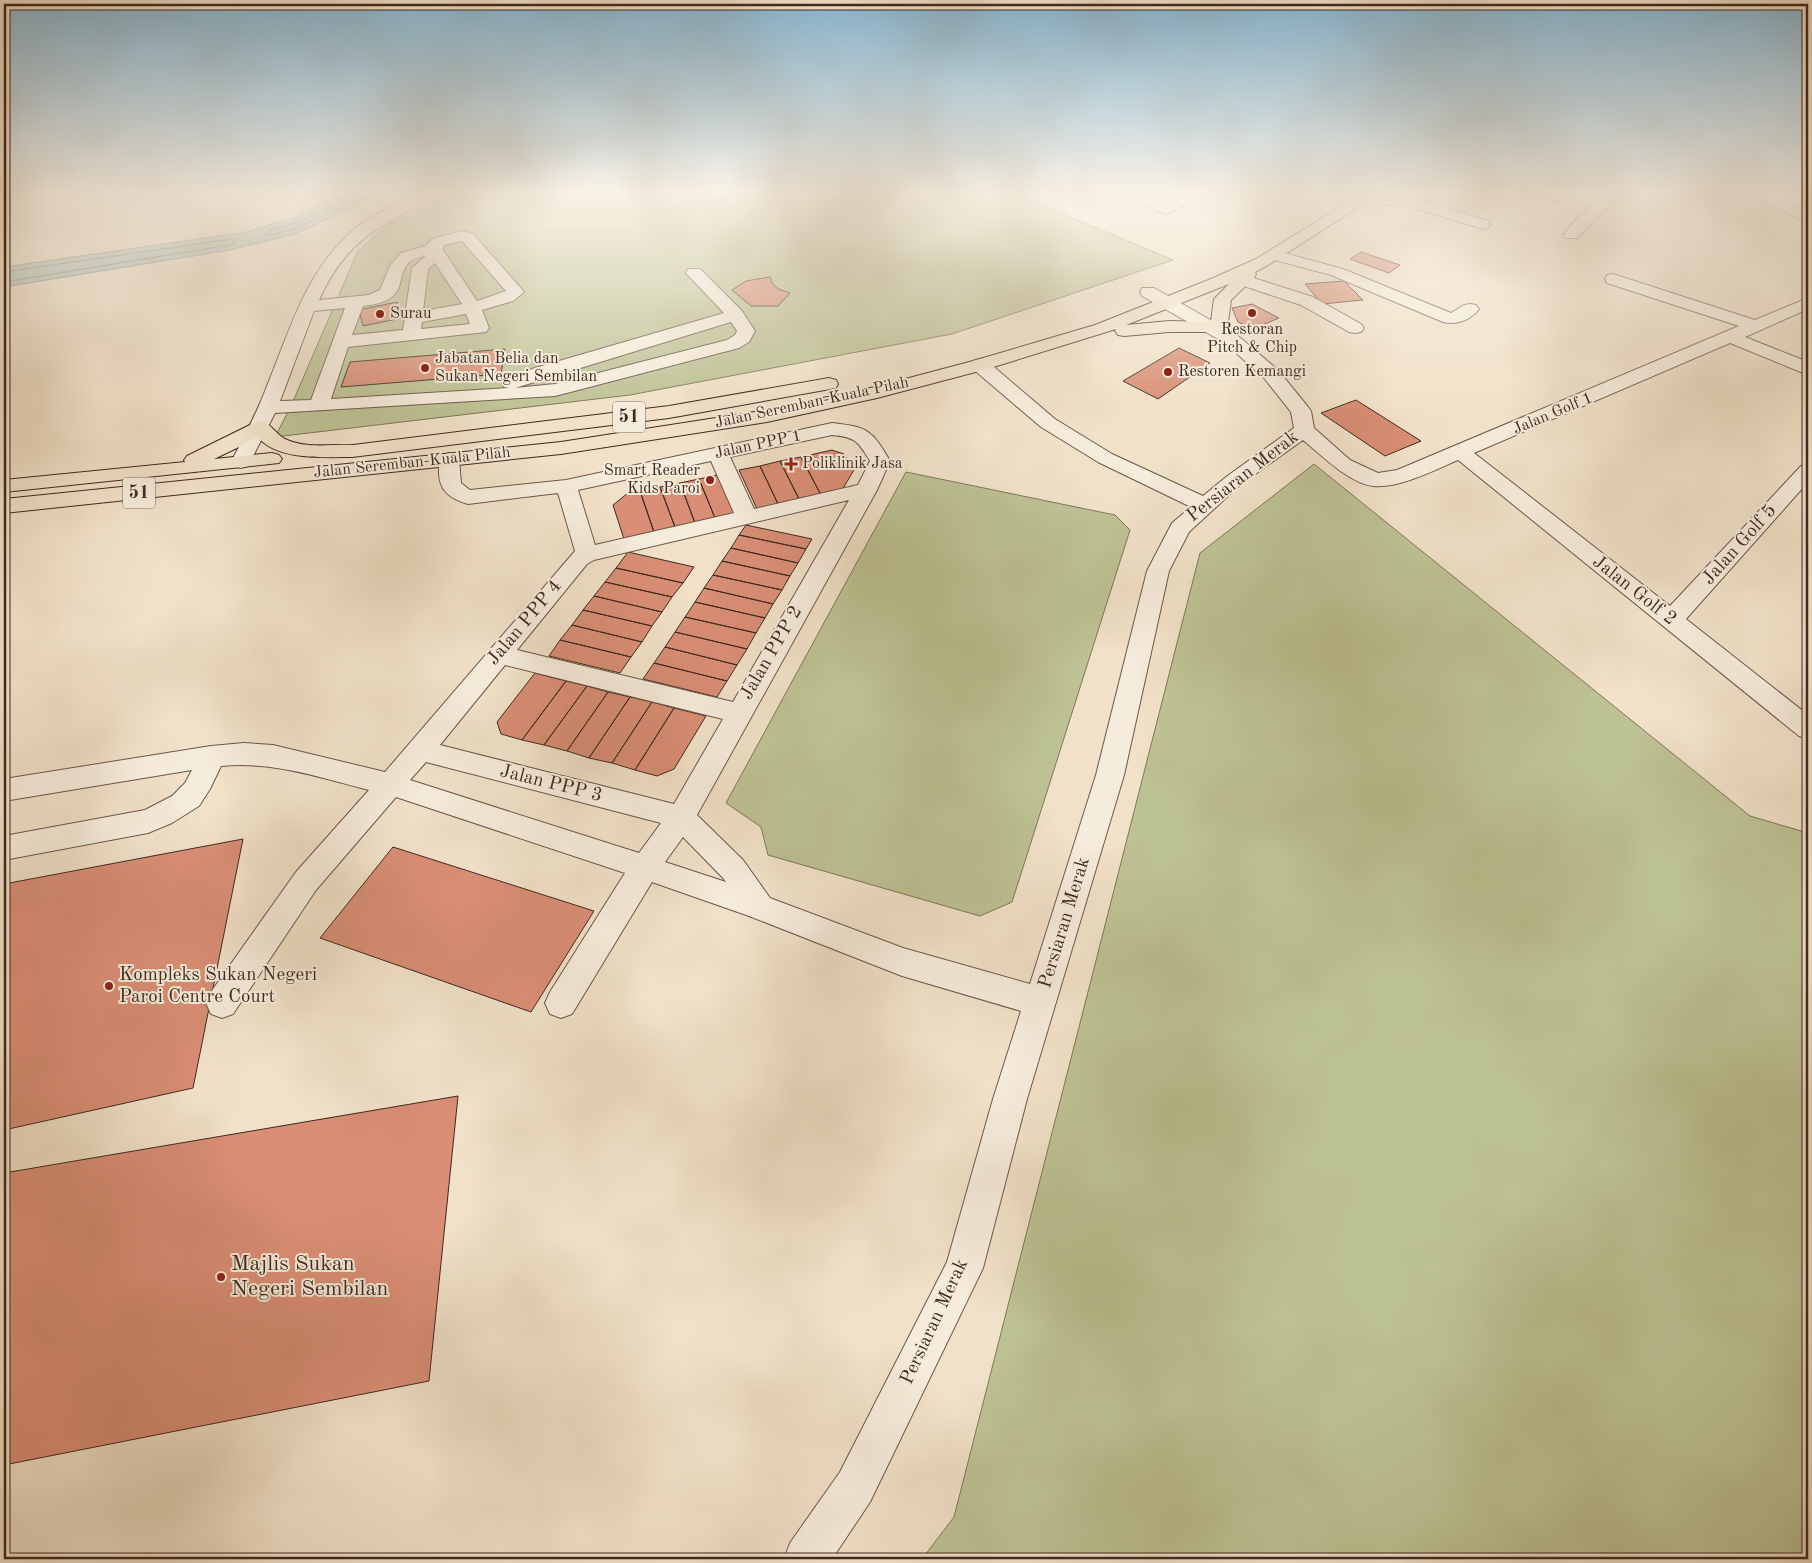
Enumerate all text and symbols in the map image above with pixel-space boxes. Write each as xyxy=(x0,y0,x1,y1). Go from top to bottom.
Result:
place label: Surau xyxy=(390,306,432,322)
marker: Restoran Pitch & Chip xyxy=(1246,307,1258,319)
marker: Surau xyxy=(374,308,386,320)
place label: Restoran Pitch & Chip xyxy=(1207,322,1297,356)
place label: Jabatan Belia dan Sukan Negeri Sembilan xyxy=(435,351,598,385)
marker: Jabatan Belia dan Sukan Negeri Sembilan xyxy=(419,362,431,374)
place label: Restoren Kemangi xyxy=(1178,364,1306,380)
marker: Restoren Kemangi xyxy=(1162,366,1174,378)
street label: Jalan Seremban-Kuala Pilah xyxy=(714,375,911,431)
street label: Jalan Golf 1 xyxy=(1511,390,1595,438)
road number: 51 xyxy=(613,402,645,432)
street label: Jalan PPP 1 xyxy=(713,428,803,462)
street label: Persiaran Merak xyxy=(1184,428,1302,526)
street label: Jalan Seremban-Kuala Pilah xyxy=(313,445,511,481)
place label: Poliklinik Jasa xyxy=(802,456,903,472)
marker: Poliklinik Jasa xyxy=(784,457,798,471)
place label: Smart Reader Kids Paroi xyxy=(604,463,700,497)
marker: Smart Reader Kids Paroi xyxy=(704,474,716,486)
road number: 51 xyxy=(123,478,155,508)
street label: Jalan Golf 5 xyxy=(1699,501,1781,589)
street label: Jalan Golf 2 xyxy=(1589,553,1679,629)
street label: Jalan PPP 4 xyxy=(484,577,566,669)
street label: Jalan PPP 2 xyxy=(738,603,806,703)
street label: Jalan PPP 3 xyxy=(498,762,604,806)
street label: Persiaran Merak xyxy=(1036,855,1094,991)
place label: Kompleks Sukan Negeri Paroi Centre Court xyxy=(119,966,317,1007)
marker: Kompleks Sukan Negeri Paroi Centre Court xyxy=(103,980,115,992)
place label: Majlis Sukan Negeri Sembilan xyxy=(231,1253,388,1300)
street label: Persiaran Merak xyxy=(898,1256,972,1388)
marker: Majlis Sukan Negeri Sembilan xyxy=(215,1271,227,1283)

